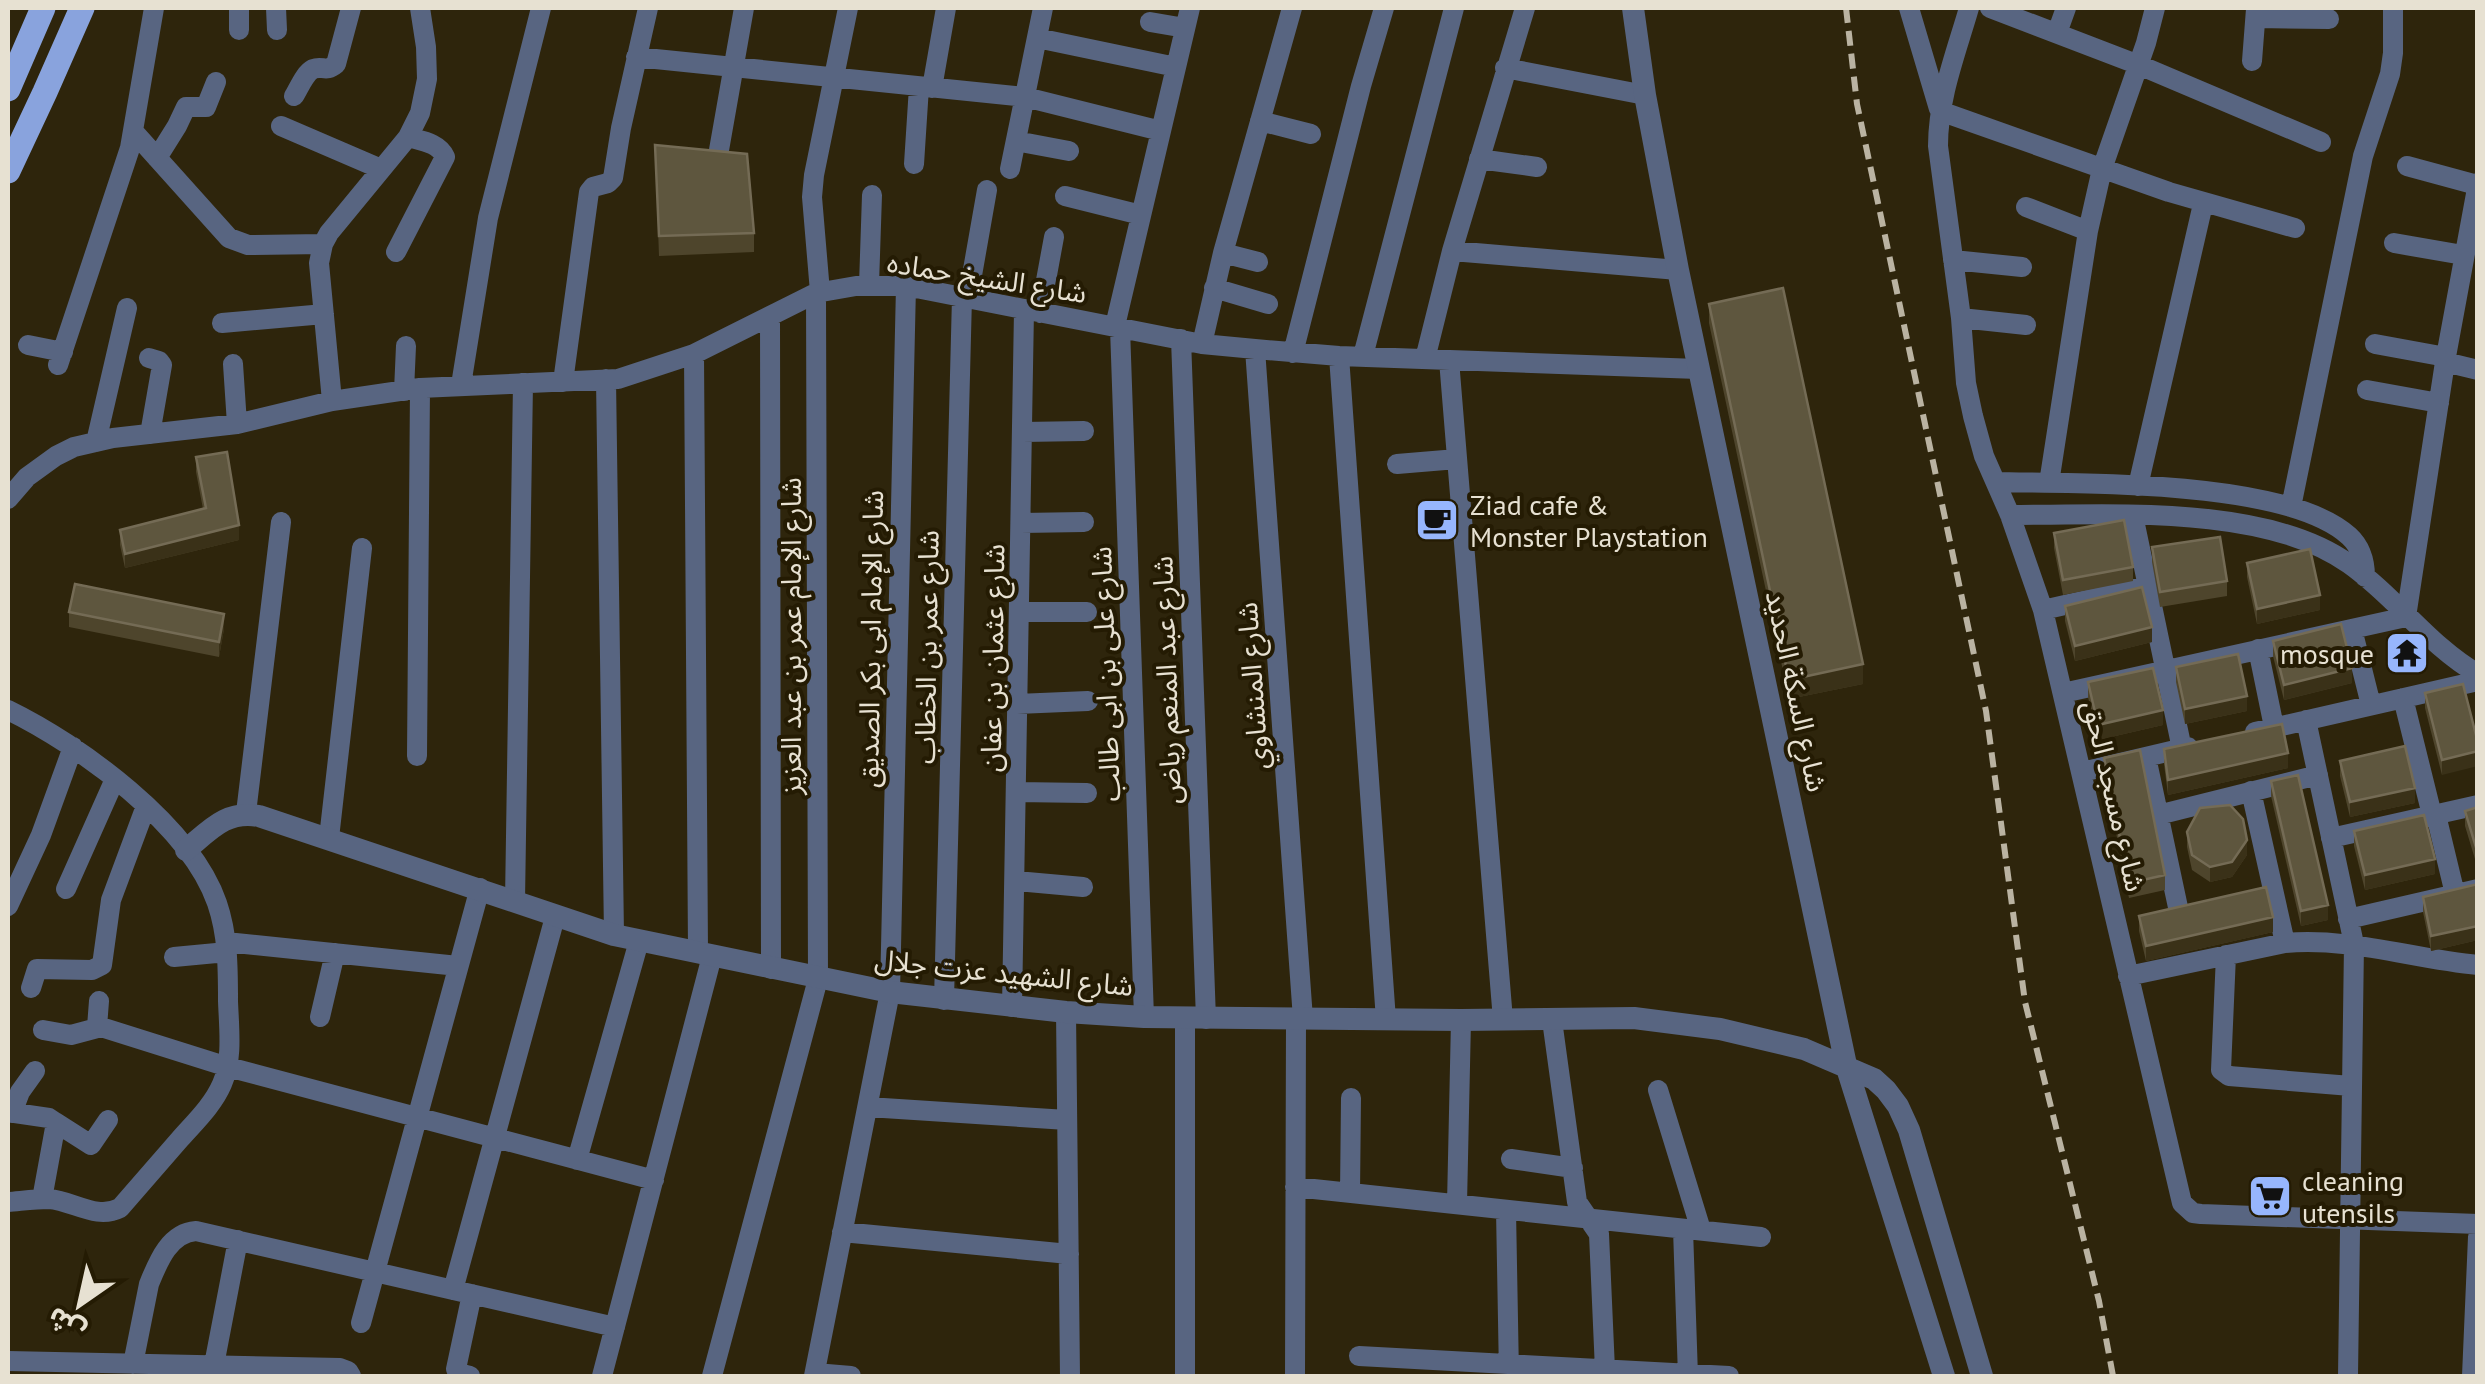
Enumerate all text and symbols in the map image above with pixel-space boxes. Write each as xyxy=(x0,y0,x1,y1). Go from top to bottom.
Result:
street label: شارع الشيخ حماده xyxy=(884,243,1089,314)
street label: شارع الإمام عمر بن عبد العزيز xyxy=(772,477,812,796)
place label: Ziad cafe & Monster Playstation xyxy=(1470,486,1708,555)
street label: شارع الإمام ابى بكر الصديق xyxy=(849,490,894,788)
cafe icon: Ziad cafe & Monster Playstation xyxy=(1414,497,1460,543)
street label: شارع عمر بن الخطاب xyxy=(905,530,950,764)
street label: شارع عثمان بن عفان xyxy=(972,544,1015,773)
street label: شارع على بن ابى طالب xyxy=(1082,546,1131,802)
street label: شارع عبد المنعم رياض xyxy=(1143,555,1193,805)
street label: شارع السكة الحديد xyxy=(1755,587,1836,796)
street label: شارع المنشاوي xyxy=(1228,601,1280,771)
temple icon: mosque xyxy=(2384,630,2430,676)
place label: mosque xyxy=(2280,635,2374,672)
street label: شارع مسجد الحق xyxy=(2072,697,2155,896)
street label: شارع الشهيد عزت جلال xyxy=(872,940,1135,1007)
place label: cleaning utensils xyxy=(2302,1162,2404,1231)
supermarket icon: cleaning utensils xyxy=(2247,1173,2293,1219)
north arrow xyxy=(30,1254,130,1354)
text: ش xyxy=(39,1299,92,1351)

